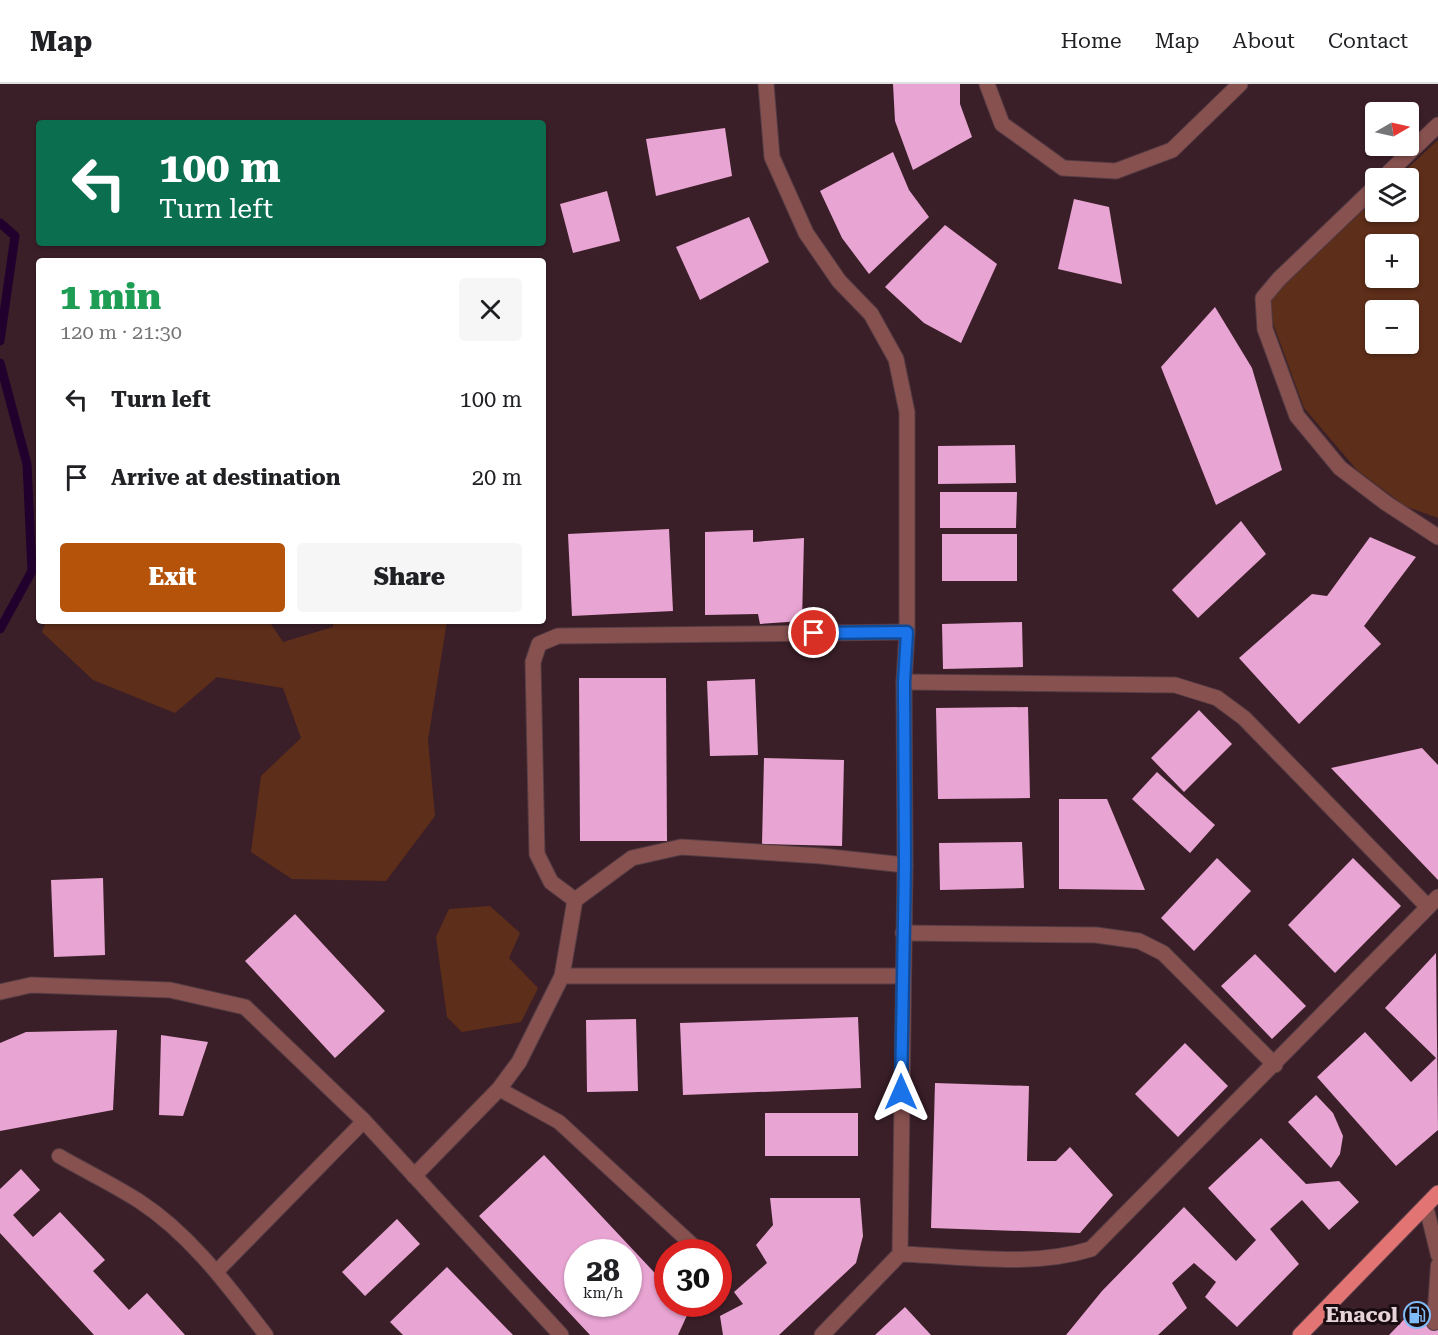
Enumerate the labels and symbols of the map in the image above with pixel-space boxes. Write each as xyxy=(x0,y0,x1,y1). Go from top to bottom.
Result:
north arrow xyxy=(1365,102,1419,156)
pin xyxy=(788,607,839,658)
position arrow xyxy=(869,1060,933,1124)
speed limit sign: 30 xyxy=(654,1239,732,1317)
fuel station icon: Enacol xyxy=(1402,1300,1432,1330)
place label: Enacol xyxy=(1325,1303,1398,1327)

